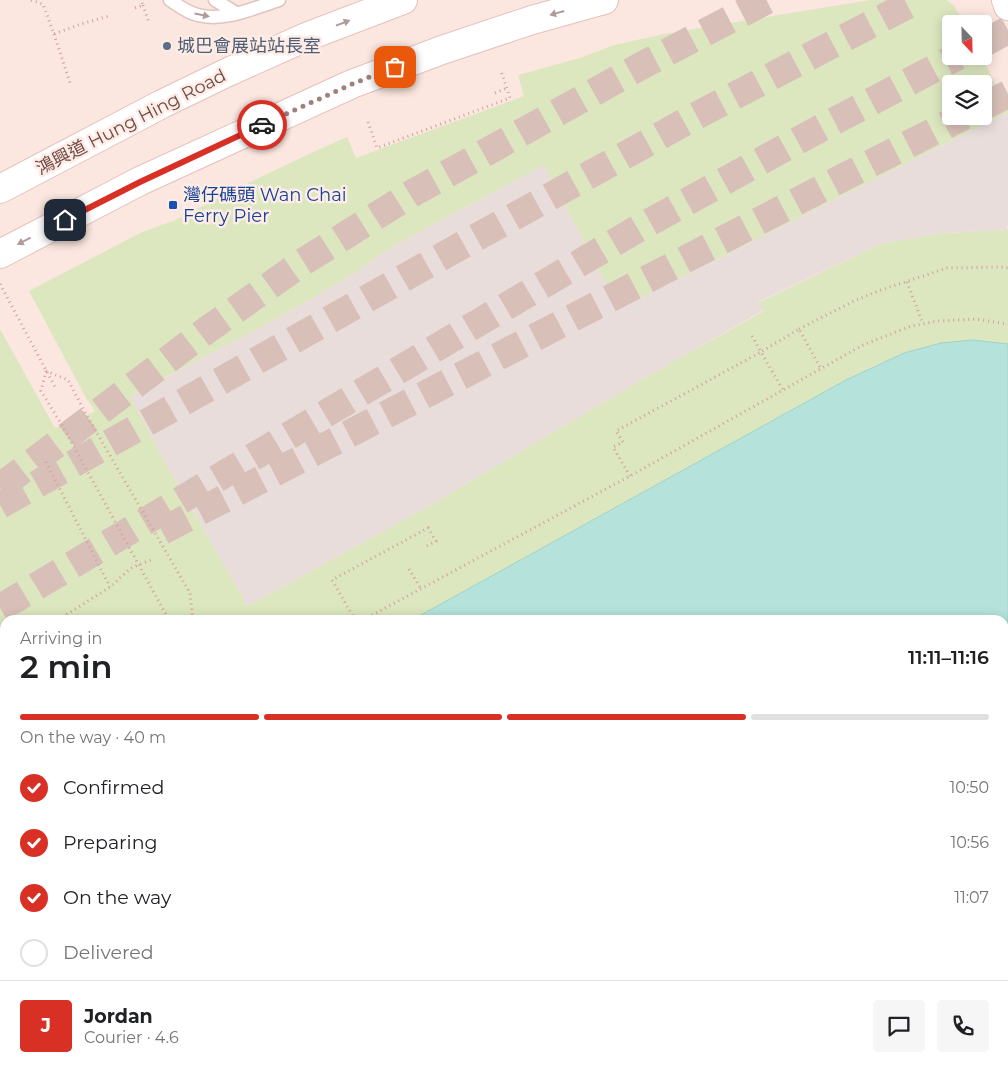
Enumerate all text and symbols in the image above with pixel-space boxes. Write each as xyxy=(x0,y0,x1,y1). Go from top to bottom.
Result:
one-way arrow xyxy=(549,10,564,18)
one-way arrow xyxy=(194,11,209,19)
north arrow xyxy=(942,15,992,65)
map controls xyxy=(942,15,992,125)
one-way arrow xyxy=(336,19,351,27)
place label: 城巴會展站站長室 xyxy=(177,35,321,57)
marker: 城巴會展站站長室 xyxy=(161,40,173,52)
pin xyxy=(374,46,416,88)
icon: bag xyxy=(381,53,409,81)
street label: 鴻興道 Hung Hing Road xyxy=(32,64,230,180)
button: layers xyxy=(942,75,992,125)
courier xyxy=(237,100,287,150)
icon: car xyxy=(248,111,276,139)
place label: 灣仔碼頭 Wan Chai Ferry Pier xyxy=(183,184,347,227)
pin xyxy=(44,199,86,241)
marker: 灣仔碼頭 Wan Chai Ferry Pier xyxy=(167,199,179,211)
icon: home xyxy=(51,206,79,234)
one-way arrow xyxy=(16,237,31,245)
text: Arriving in xyxy=(20,629,102,648)
text: 11:11–11:16 xyxy=(908,646,989,669)
text: 2 min xyxy=(20,647,112,686)
text: On the way · 40 m xyxy=(20,728,166,747)
icon: check xyxy=(20,774,48,802)
text: Confirmed xyxy=(63,776,164,799)
text: 10:50 xyxy=(950,778,989,797)
icon: check xyxy=(20,829,48,857)
text: Preparing xyxy=(63,831,158,854)
text: 10:56 xyxy=(950,833,989,852)
icon: check xyxy=(20,884,48,912)
text: On the way xyxy=(63,886,171,909)
text: 11:07 xyxy=(954,888,989,907)
text: Delivered xyxy=(63,941,154,964)
button: chat xyxy=(873,1000,925,1052)
button: phone xyxy=(937,1000,989,1052)
text: Jordan xyxy=(84,1005,153,1028)
text: J xyxy=(41,1014,51,1037)
text: Courier · 4.6 xyxy=(84,1028,179,1047)

